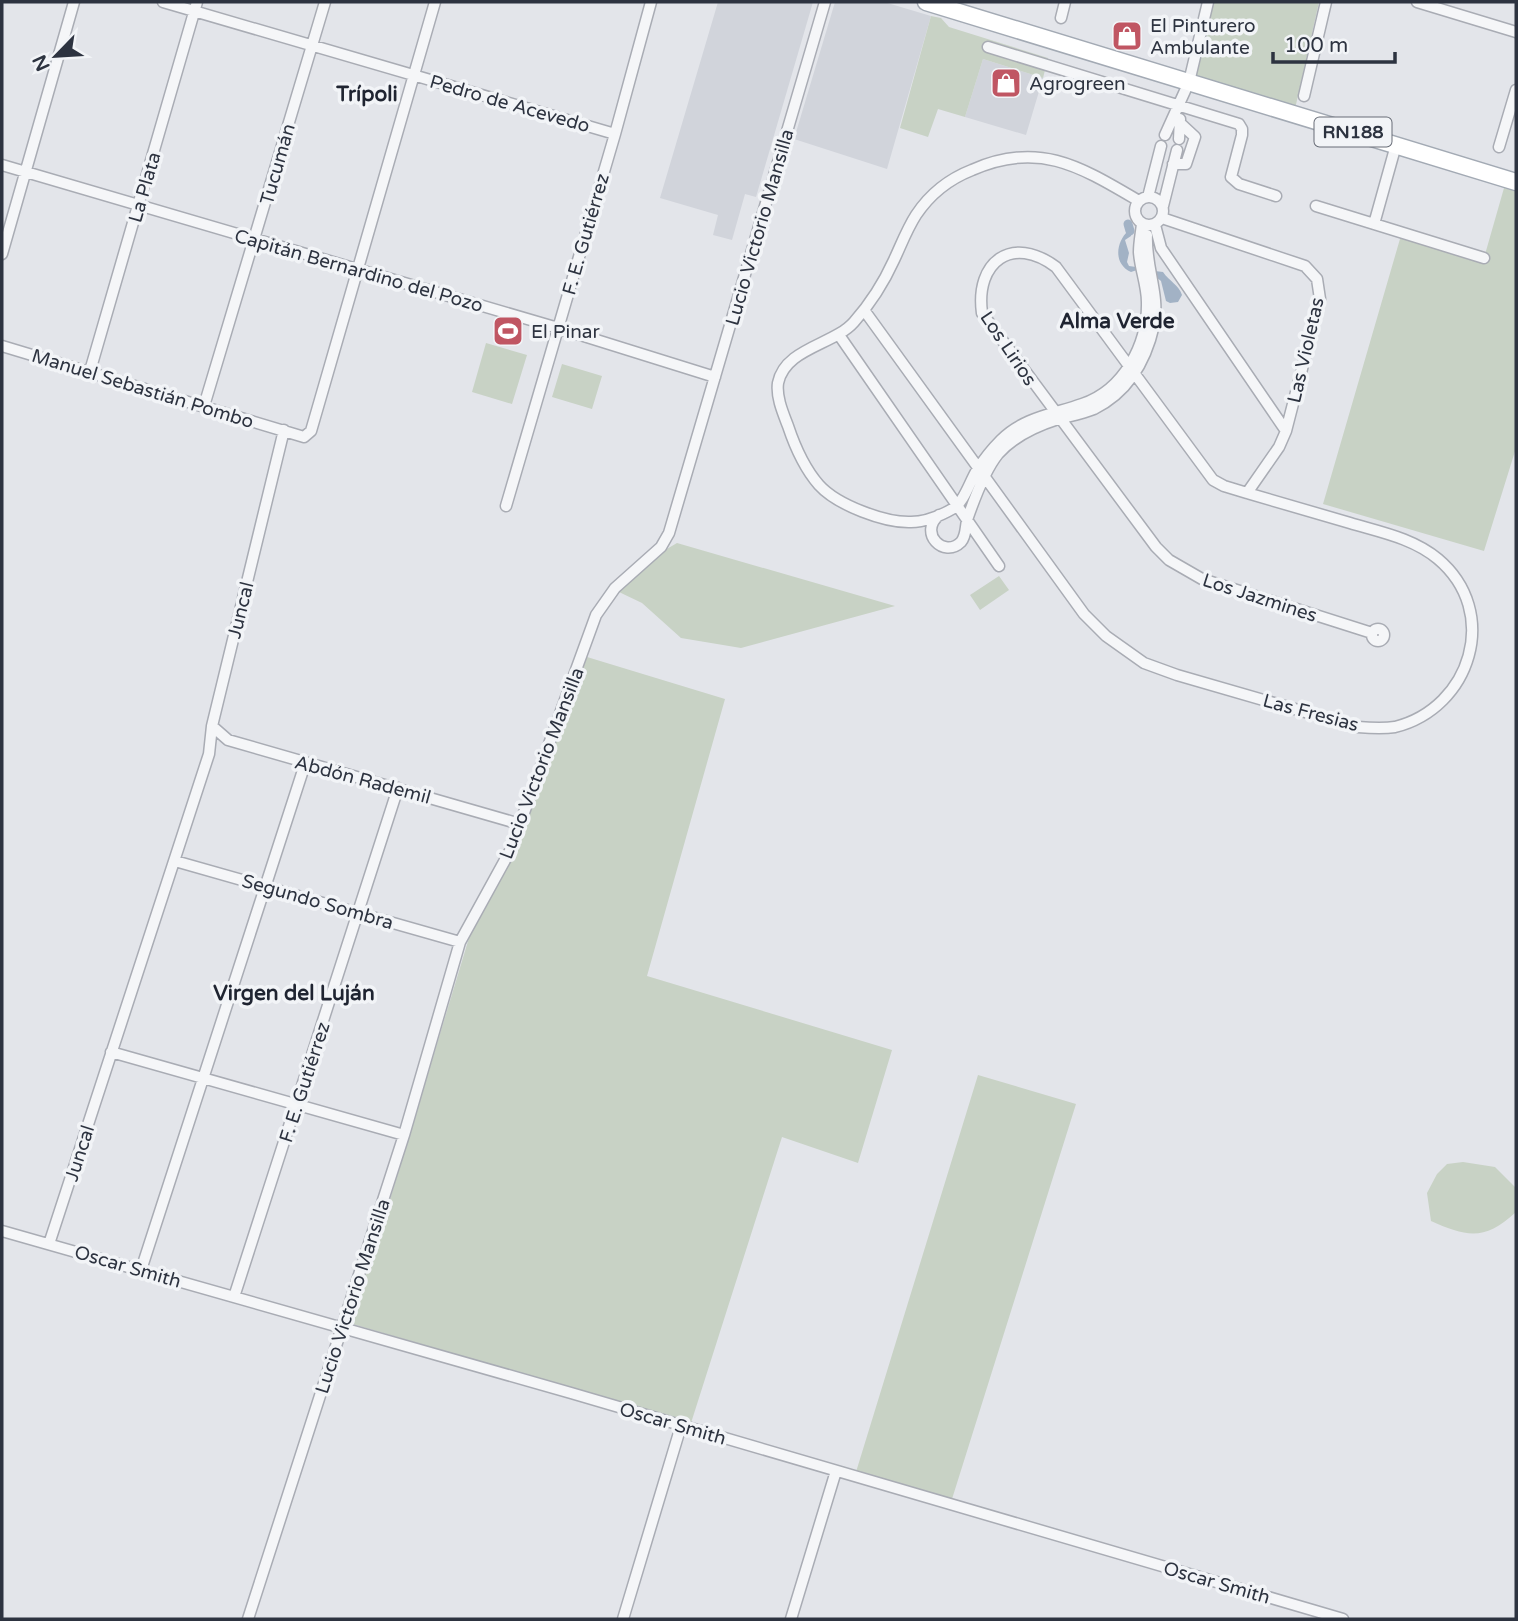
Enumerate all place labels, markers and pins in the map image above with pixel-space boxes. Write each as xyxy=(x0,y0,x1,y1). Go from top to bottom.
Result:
place label: El Pinturero Ambulante xyxy=(1150,15,1256,59)
shop icon: El Pinturero Ambulante xyxy=(1110,19,1144,53)
shop icon: Agrogreen xyxy=(989,66,1023,100)
place label: Agrogreen xyxy=(1029,73,1126,95)
sports icon: El Pinar xyxy=(491,314,525,348)
place label: El Pinar xyxy=(531,321,600,343)

